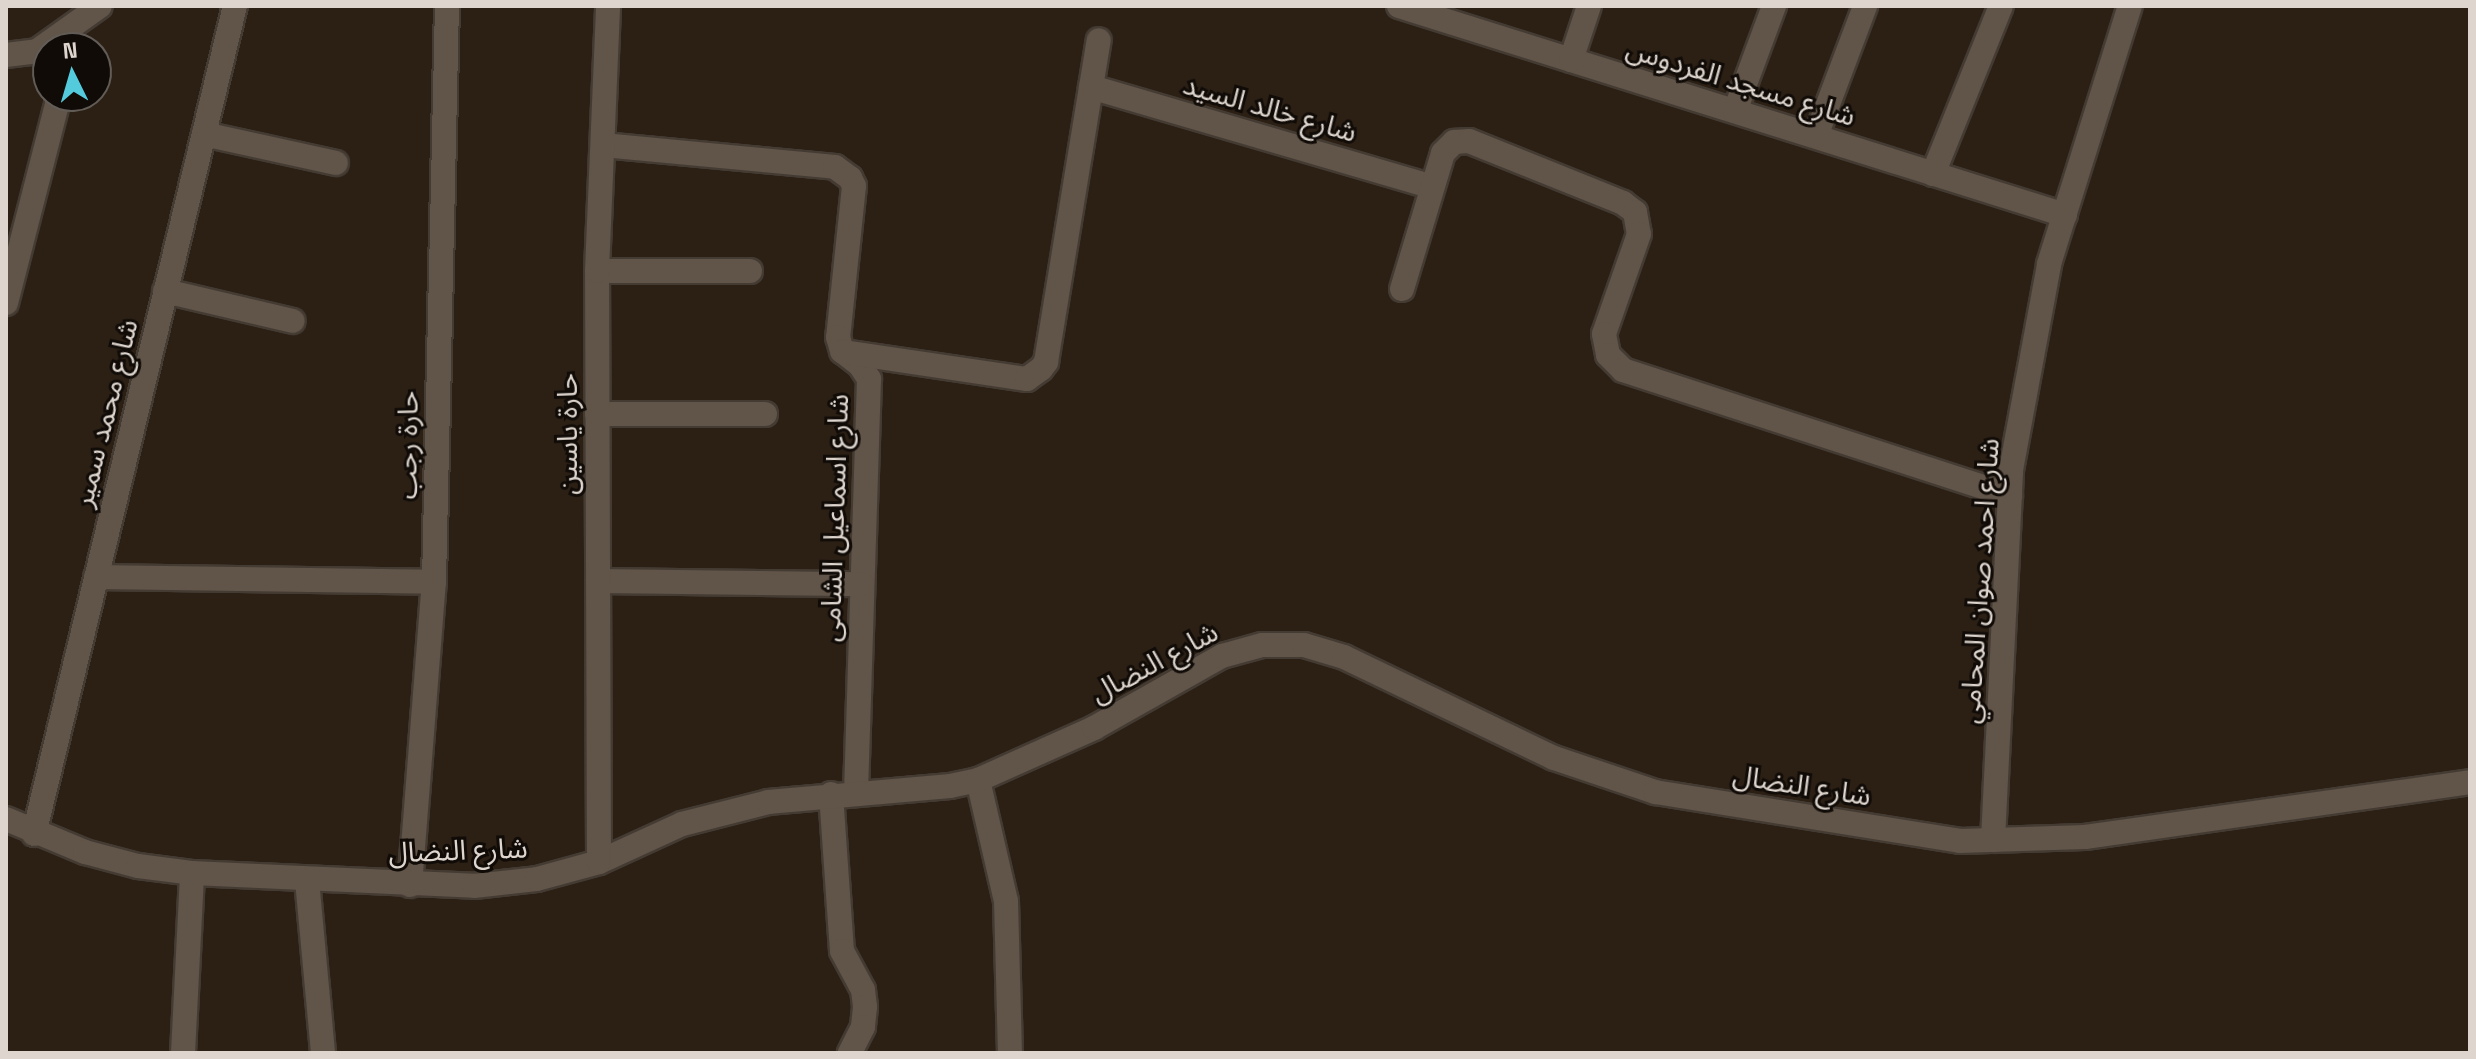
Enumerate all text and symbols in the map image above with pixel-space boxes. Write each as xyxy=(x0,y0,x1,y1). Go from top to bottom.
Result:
street label: شارع مسجد الفردوس xyxy=(1622,31,1860,133)
north arrow xyxy=(32,32,112,112)
text: N xyxy=(62,35,79,65)
street label: شارع خالد السيد xyxy=(1179,67,1361,149)
street label: شارع محمد سمير xyxy=(65,316,145,510)
street label: حارة ياسين xyxy=(550,373,584,495)
street label: حارة رجب xyxy=(389,390,425,500)
street label: شارع اسماعيل الشامى xyxy=(813,393,855,643)
street label: شارع احمد صوان المحامي xyxy=(1952,437,2006,725)
street label: شارع النضال xyxy=(1085,614,1223,710)
street label: شارع النضال xyxy=(1730,757,1874,813)
street label: شارع النضال xyxy=(388,831,528,869)

